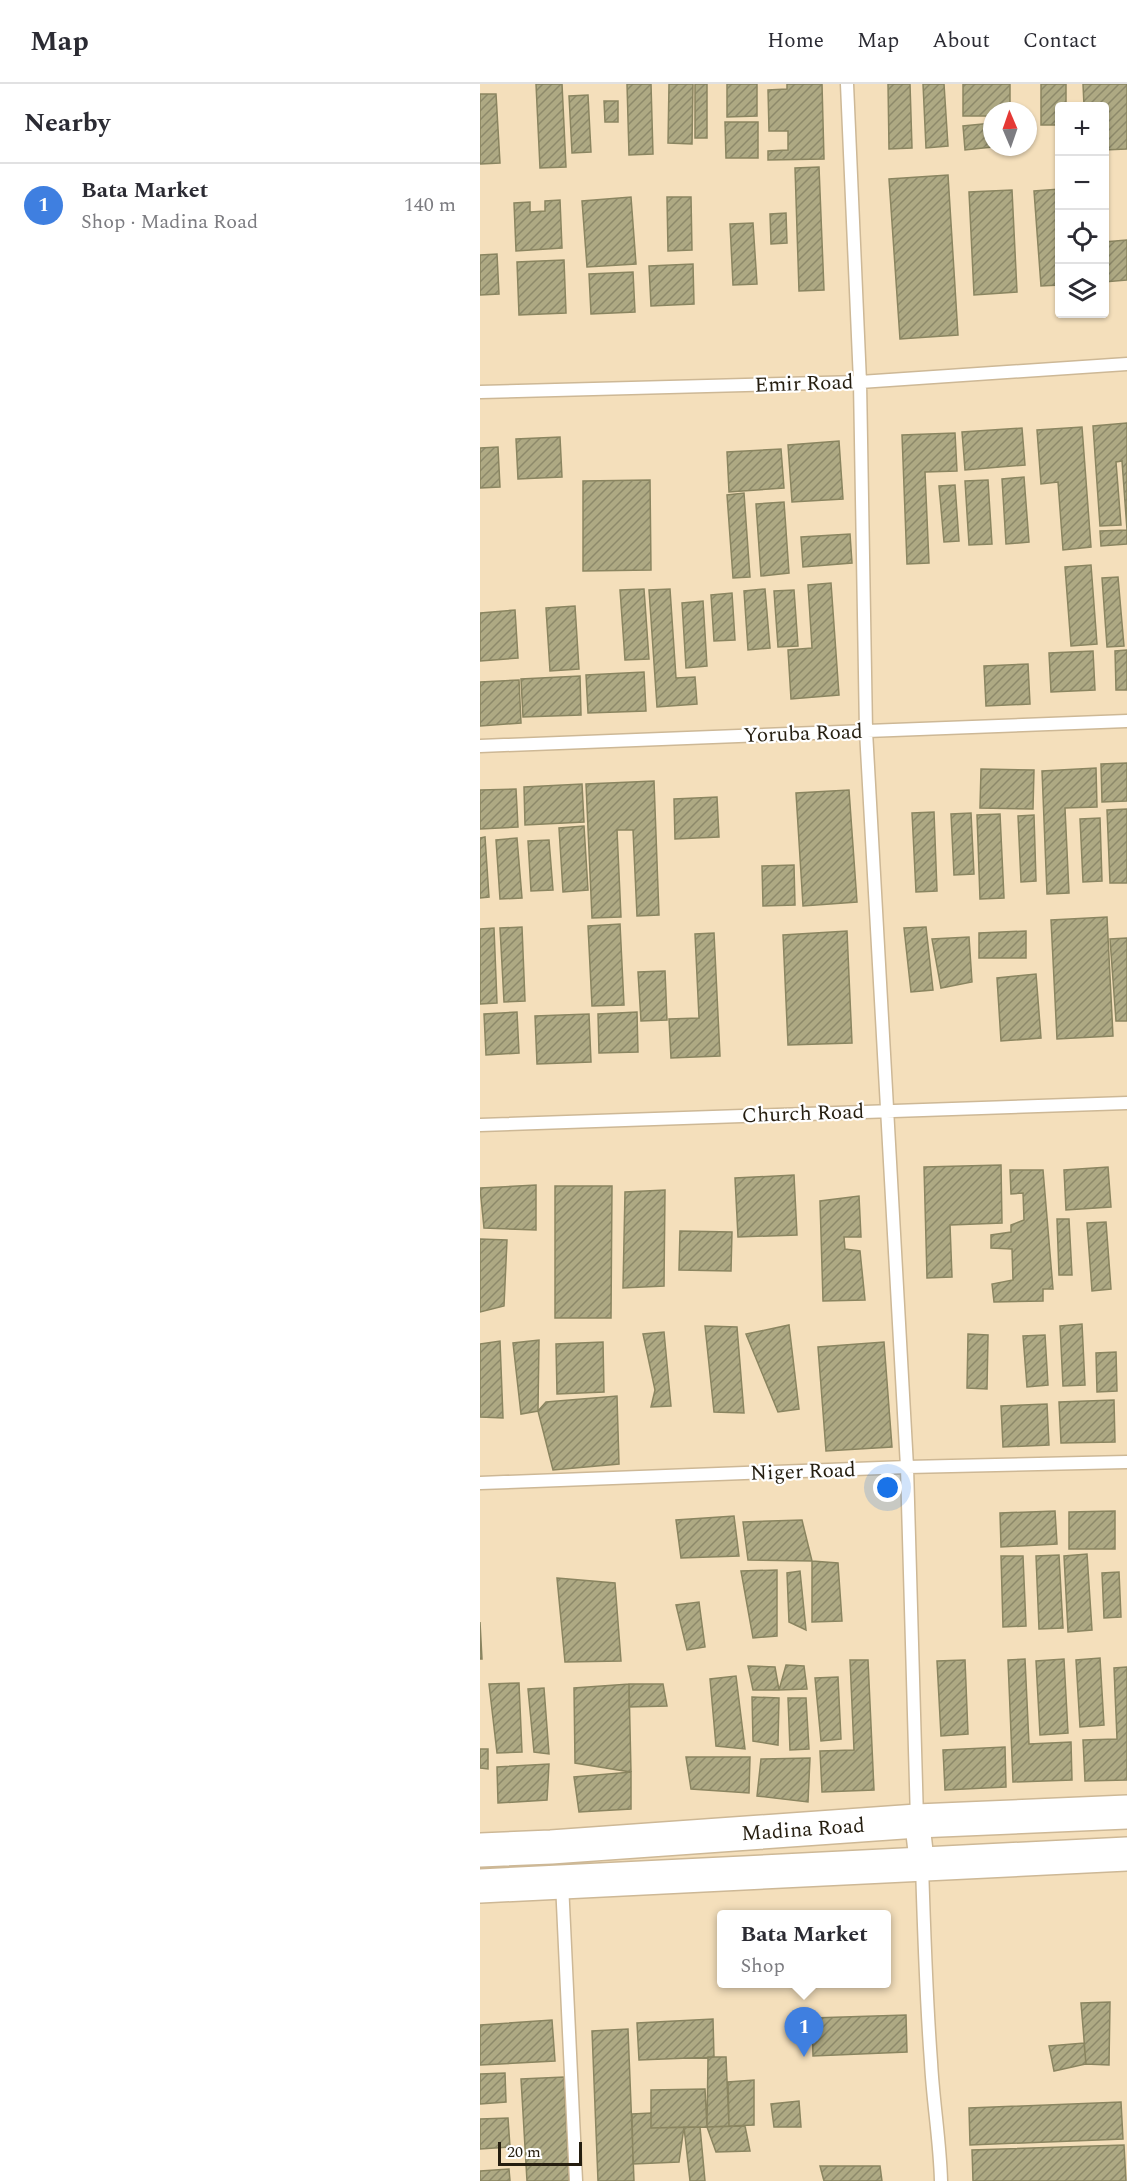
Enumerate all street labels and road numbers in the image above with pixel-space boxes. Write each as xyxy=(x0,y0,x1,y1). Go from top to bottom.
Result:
street label: Emir Road xyxy=(754,366,854,402)
street label: Yoruba Road xyxy=(743,716,863,752)
street label: Church Road xyxy=(741,1096,865,1132)
street label: Niger Road xyxy=(750,1454,856,1490)
street label: Madina Road xyxy=(740,1810,866,1850)

